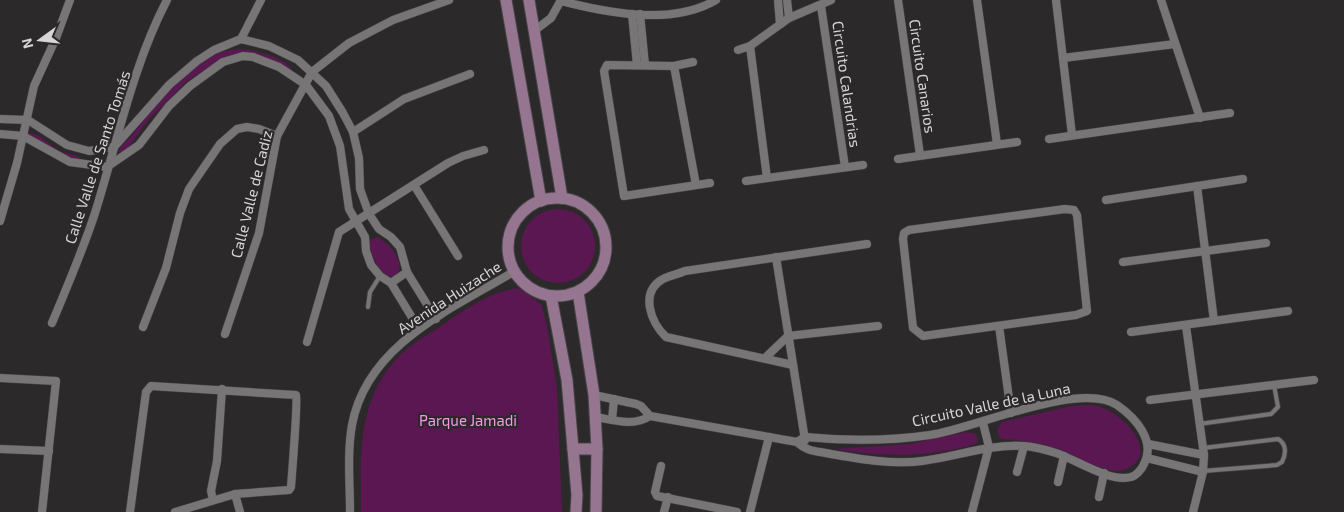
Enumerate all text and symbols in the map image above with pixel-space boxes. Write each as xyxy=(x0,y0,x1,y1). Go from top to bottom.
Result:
north arrow xyxy=(15,15,65,65)
street label: Circuito Canarios xyxy=(906,18,940,134)
street label: Circuito Calandrias xyxy=(829,20,865,148)
text: N xyxy=(17,36,36,51)
street label: Calle Valle de Santo Tomás xyxy=(60,68,134,246)
street label: Calle Valle de Cadiz xyxy=(226,128,276,260)
street label: Avenida Huizache xyxy=(394,257,504,337)
street label: Circuito Valle de la Luna xyxy=(910,378,1072,430)
park label: Parque Jamadi xyxy=(419,411,517,429)

